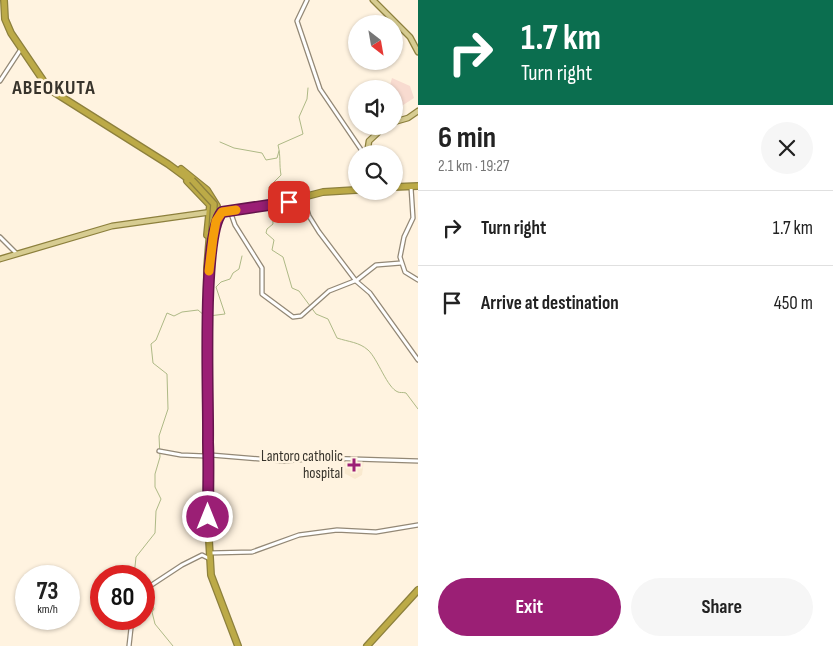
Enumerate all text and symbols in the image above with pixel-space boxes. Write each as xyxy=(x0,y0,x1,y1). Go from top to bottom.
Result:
north arrow xyxy=(348,15,402,70)
map controls xyxy=(348,15,403,200)
text: 1.7 km xyxy=(521,17,601,60)
icon: right xyxy=(438,20,503,85)
text: Turn right xyxy=(521,60,592,87)
district label: ABEOKUTA xyxy=(11,76,96,100)
button: sound xyxy=(348,80,403,135)
text: 6 min xyxy=(438,120,496,156)
button: close xyxy=(761,122,813,174)
button: search xyxy=(348,145,403,200)
text: 2.1 km · 19:27 xyxy=(438,157,509,176)
pin xyxy=(268,181,310,223)
icon: arrive xyxy=(275,188,303,216)
icon: right xyxy=(438,214,466,242)
text: Turn right xyxy=(481,217,546,240)
text: 1.7 km xyxy=(773,217,813,240)
icon: arrive xyxy=(438,289,466,317)
text: Arrive at destination xyxy=(481,292,619,315)
text: 450 m xyxy=(774,292,813,315)
place label: Lantoro catholic hospital xyxy=(261,447,343,483)
marker: Lantoro catholic hospital xyxy=(347,458,361,472)
position arrow xyxy=(181,490,233,542)
speed limit sign: 80 xyxy=(90,565,155,630)
text: 73 xyxy=(36,576,59,607)
button: Exit xyxy=(438,578,621,636)
button: Share xyxy=(631,578,813,636)
text: km/h xyxy=(37,602,58,617)

